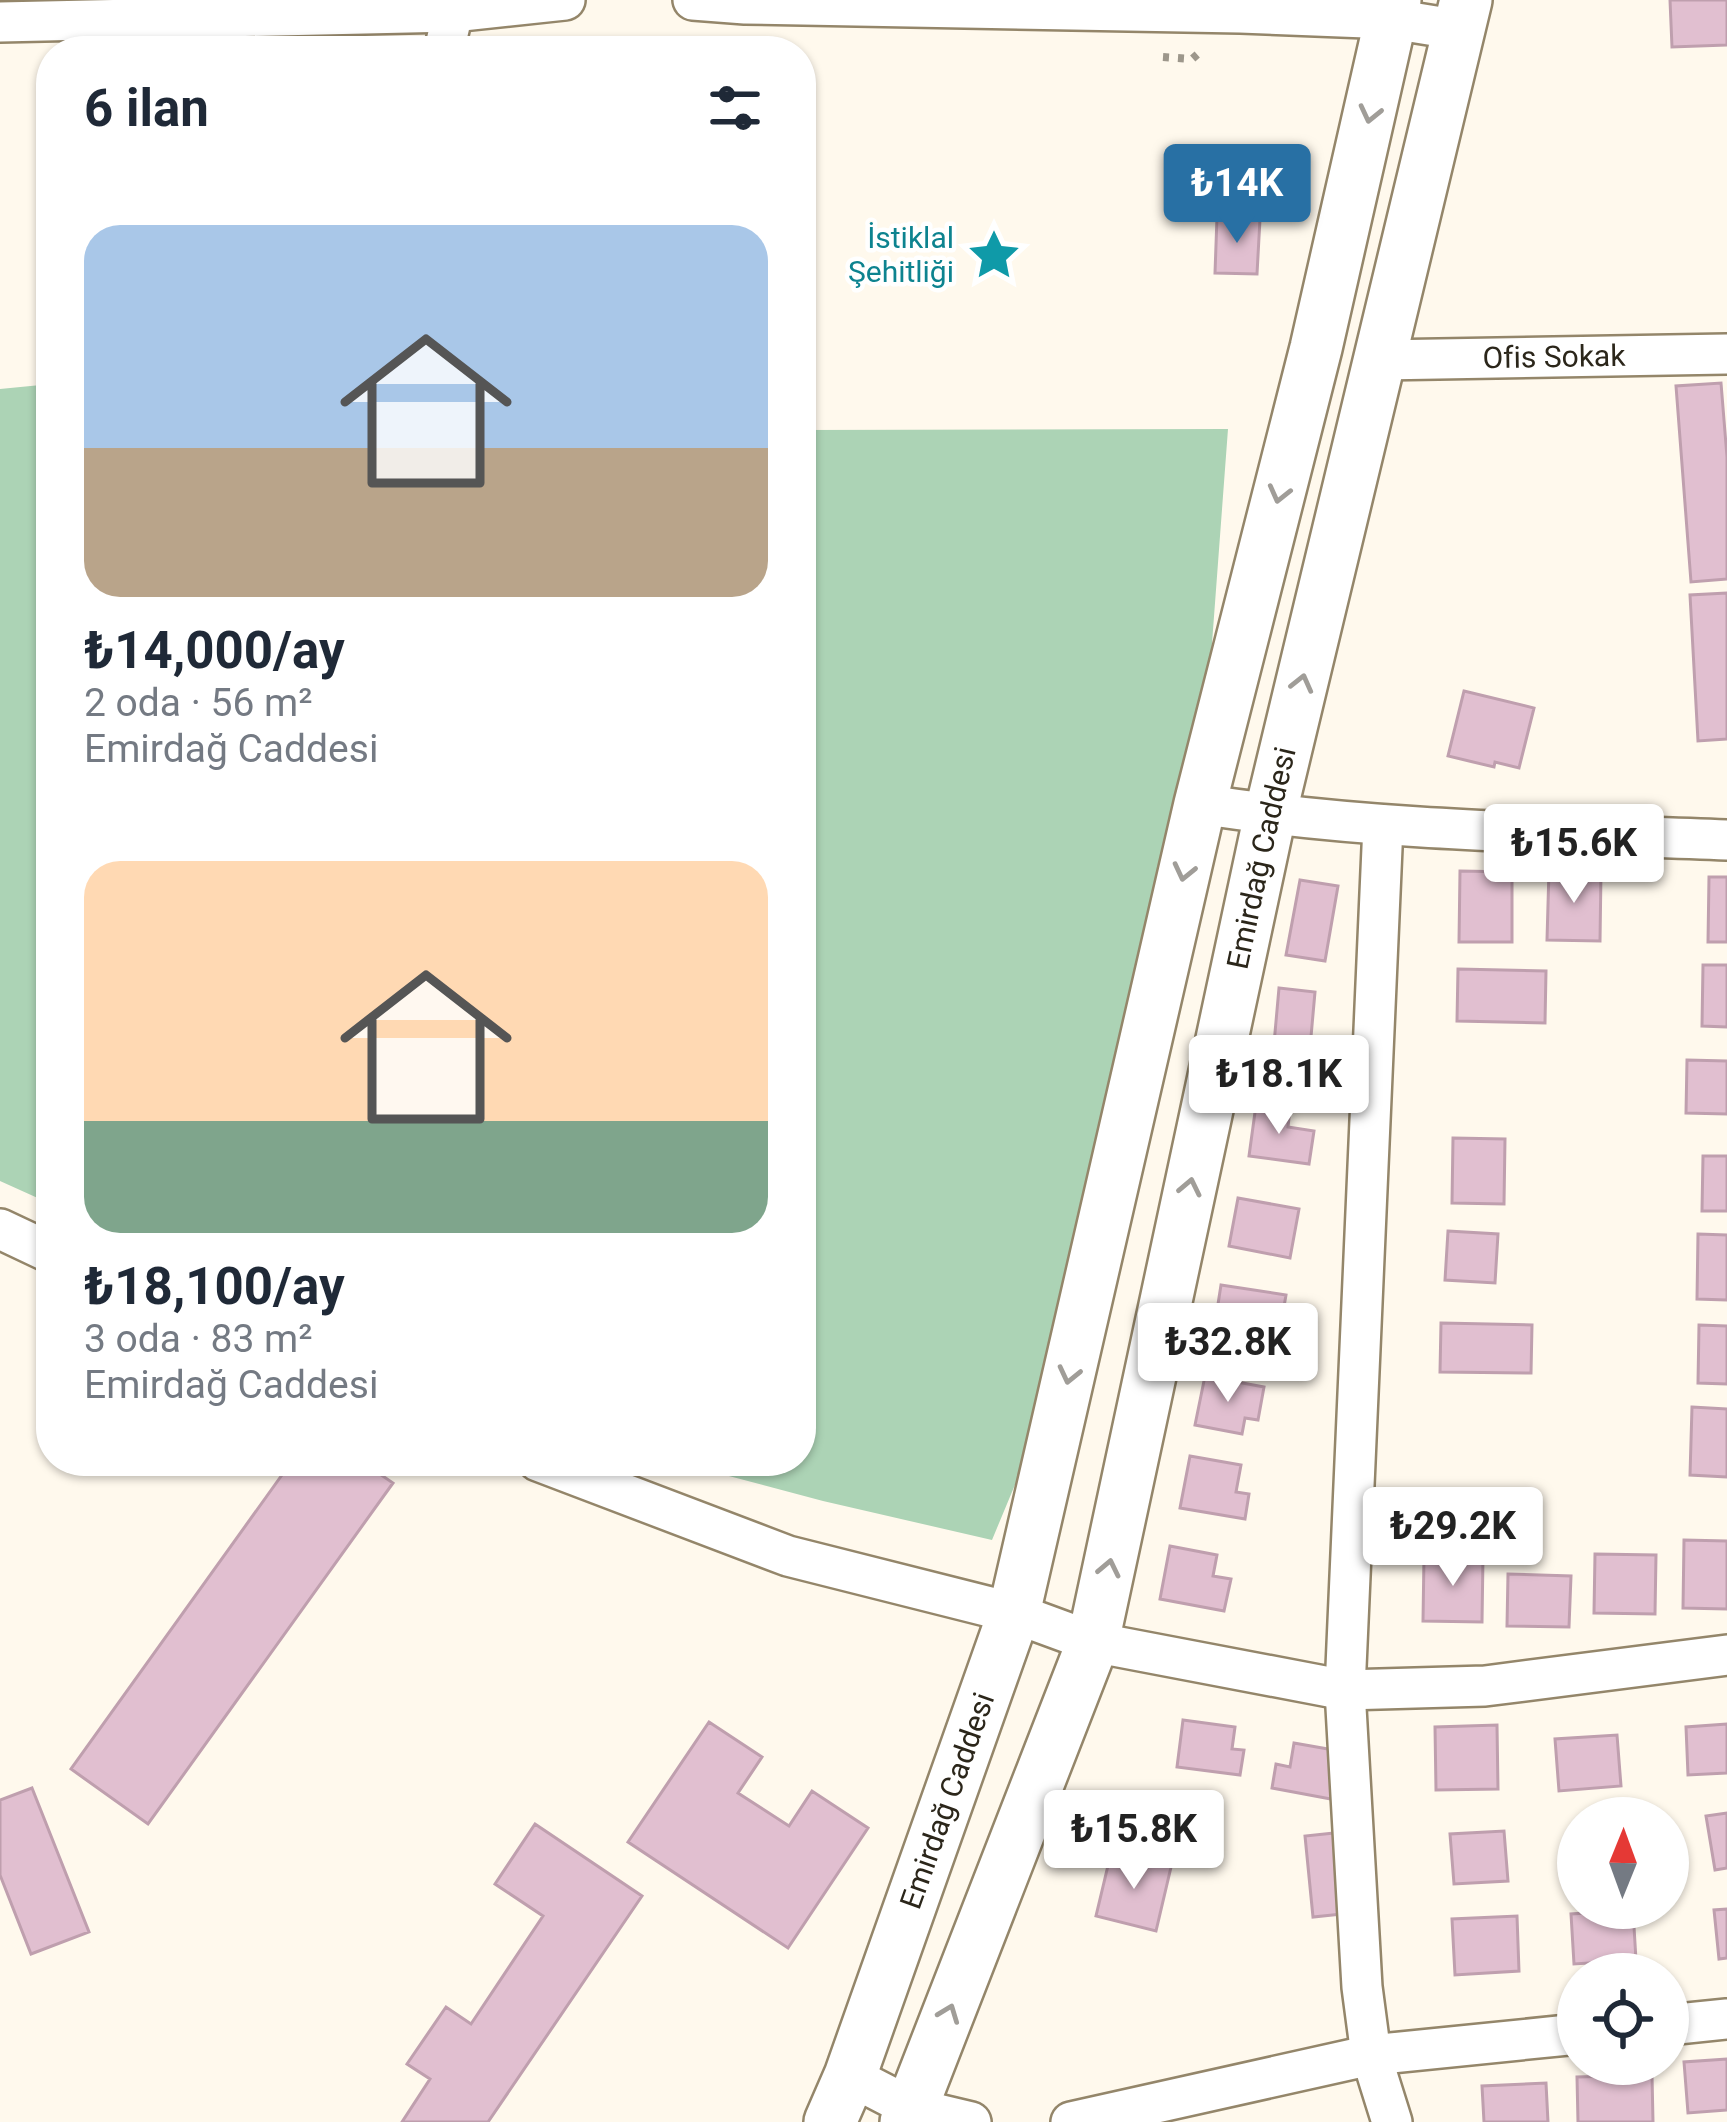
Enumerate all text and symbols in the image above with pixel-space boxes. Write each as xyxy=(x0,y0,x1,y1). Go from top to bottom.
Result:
icon: filters xyxy=(702,75,768,141)
text: 6 ilan xyxy=(84,79,209,138)
one-way arrow xyxy=(1359,104,1384,124)
pin: ₺14K xyxy=(1166,144,1308,246)
text: ₺14K xyxy=(1191,160,1283,206)
place label: İstiklal Şehitliği xyxy=(848,220,954,289)
place icon: İstiklal Şehitliği xyxy=(965,226,1023,284)
icon: home xyxy=(318,303,534,519)
street label: Ofis Sokak xyxy=(1482,338,1627,375)
one-way arrow xyxy=(1268,483,1293,503)
text: ₺14,000/ay xyxy=(84,621,345,680)
one-way arrow xyxy=(1288,673,1313,693)
text: 2 oda · 56 m² xyxy=(84,680,313,726)
text: Emirdağ Caddesi xyxy=(84,726,378,772)
street label: Emirdağ Caddesi xyxy=(1220,743,1303,972)
pin: ₺15.6K xyxy=(1476,804,1672,906)
text: ₺15.6K xyxy=(1511,820,1637,866)
one-way arrow xyxy=(1173,861,1198,881)
icon: home xyxy=(318,939,534,1155)
pin: ₺18.1K xyxy=(1181,1035,1377,1137)
text: ₺18.1K xyxy=(1216,1051,1342,1097)
one-way arrow xyxy=(1177,1177,1202,1197)
text: ₺18,100/ay xyxy=(84,1257,345,1316)
pin: ₺32.8K xyxy=(1130,1303,1326,1405)
text: 3 oda · 83 m² xyxy=(84,1316,313,1362)
text: ₺32.8K xyxy=(1165,1319,1291,1365)
text: Emirdağ Caddesi xyxy=(84,1362,378,1408)
one-way arrow xyxy=(1057,1364,1082,1384)
pin: ₺29.2K xyxy=(1355,1487,1551,1589)
text: ₺29.2K xyxy=(1390,1503,1516,1549)
one-way arrow xyxy=(1095,1558,1120,1578)
street label: Emirdağ Caddesi xyxy=(893,1688,1001,1913)
pin: ₺15.8K xyxy=(1036,1790,1232,1892)
north arrow xyxy=(1557,1797,1689,1929)
map controls xyxy=(1557,1797,1689,2085)
text: ₺15.8K xyxy=(1071,1806,1197,1852)
button: locate xyxy=(1557,1953,1689,2085)
one-way arrow xyxy=(934,2004,959,2025)

